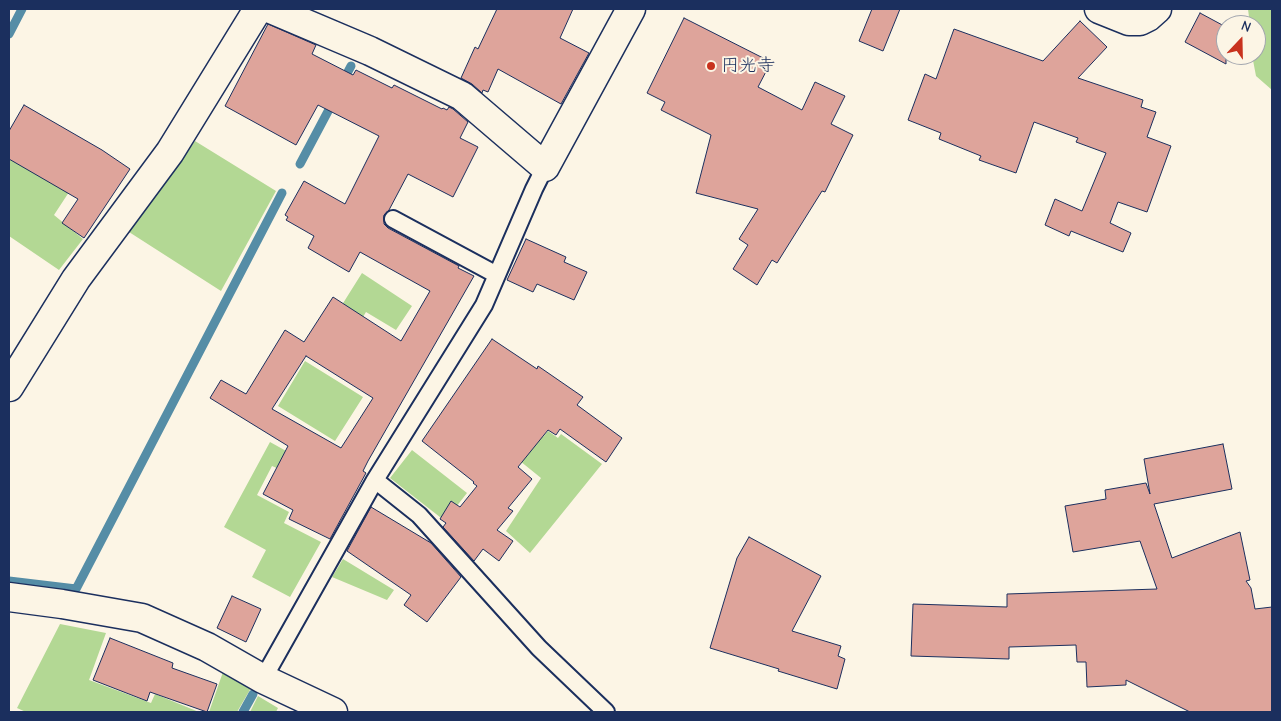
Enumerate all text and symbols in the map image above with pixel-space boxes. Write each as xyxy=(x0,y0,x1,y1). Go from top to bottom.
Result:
north arrow xyxy=(1216,15,1266,65)
text: N xyxy=(1239,17,1254,36)
place label: 円光寺 xyxy=(721,55,775,77)
marker: 円光寺 xyxy=(705,60,717,72)

